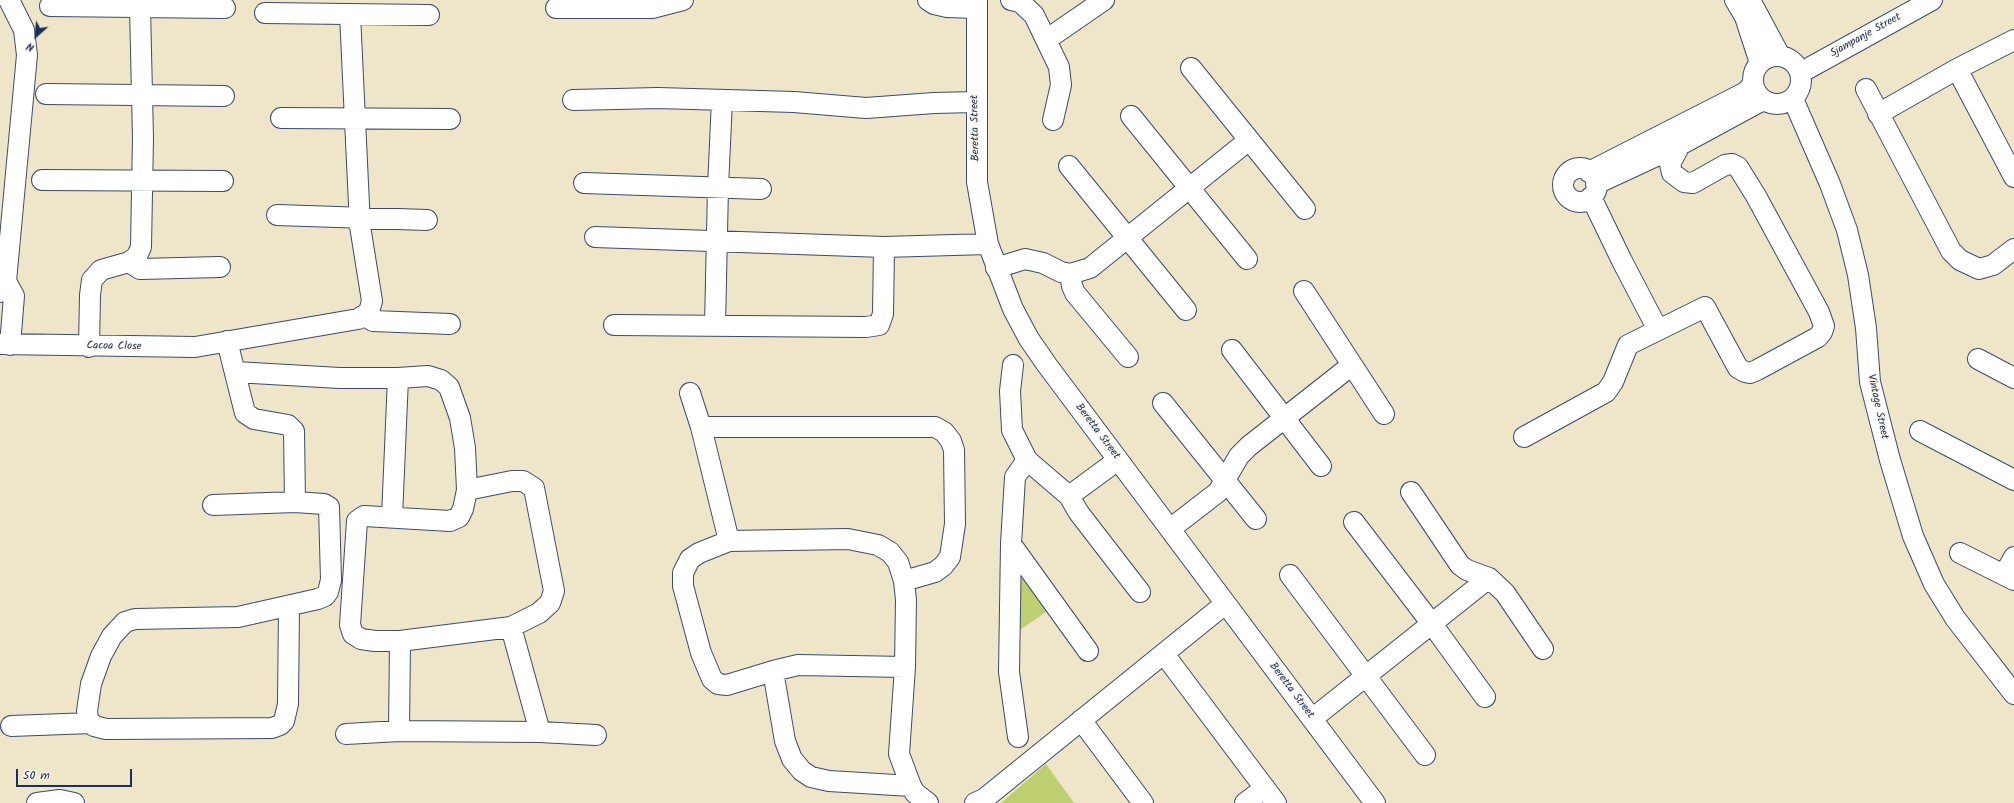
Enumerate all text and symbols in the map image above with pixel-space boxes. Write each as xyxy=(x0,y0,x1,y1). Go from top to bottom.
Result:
street label: Sjampanje Street xyxy=(1828,11,1904,61)
north arrow xyxy=(16,16,56,56)
text: N xyxy=(23,37,38,56)
street label: Beretta Street xyxy=(969,95,983,161)
street label: Cacoa Close xyxy=(86,340,142,354)
street label: Vintage Street xyxy=(1864,373,1890,441)
street label: Beretta Street xyxy=(1072,401,1122,463)
street label: Beretta Street xyxy=(1266,660,1316,722)
scale bar xyxy=(18,761,134,787)
text: 50 m xyxy=(23,766,50,785)

